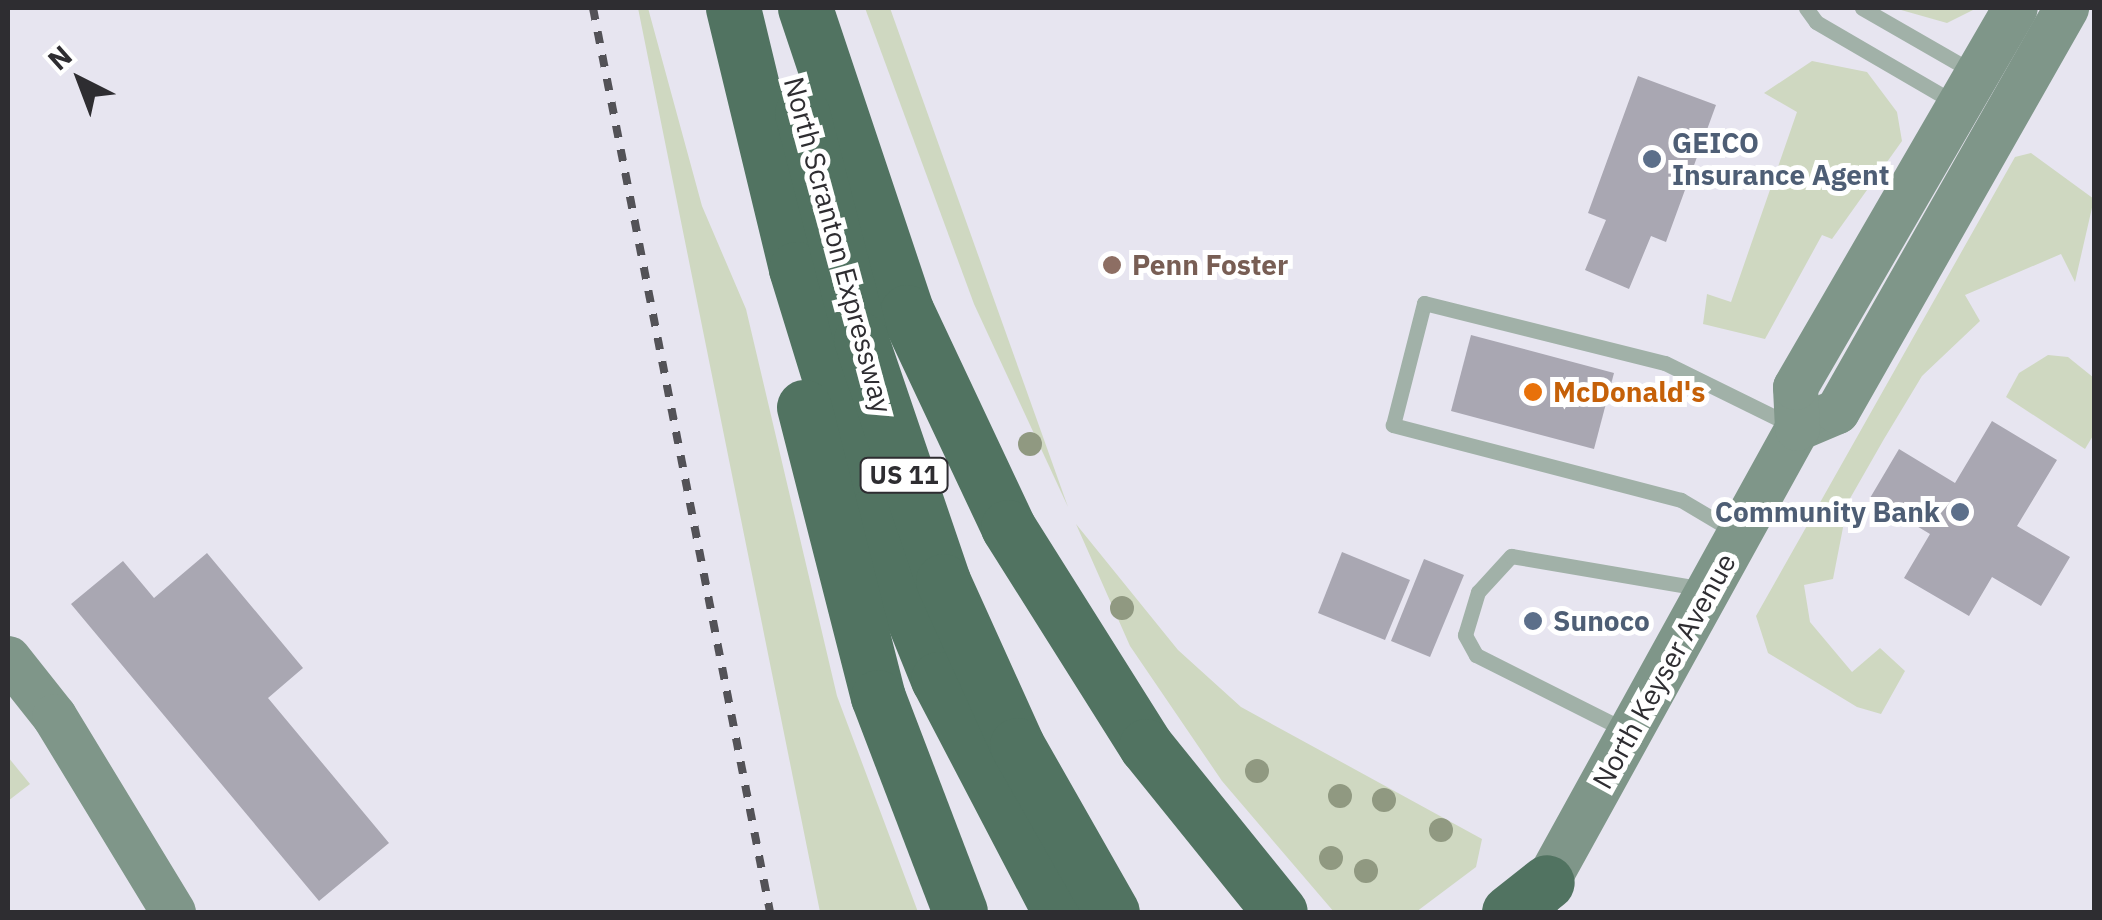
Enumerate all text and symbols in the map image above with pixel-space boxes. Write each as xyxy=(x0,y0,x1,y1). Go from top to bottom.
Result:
north arrow xyxy=(30,30,130,130)
text: N xyxy=(40,37,80,78)
street label: North Scranton Expressway xyxy=(777,73,899,417)
place label: GEICO Insurance Agent xyxy=(1672,126,1889,192)
marker: GEICO Insurance Agent xyxy=(1641,148,1663,170)
place label: Penn Foster xyxy=(1132,248,1288,282)
marker: Penn Foster xyxy=(1101,254,1123,276)
place label: McDonald's xyxy=(1553,375,1705,409)
marker: McDonald's xyxy=(1522,381,1544,403)
road number: US 11 xyxy=(859,455,949,495)
place label: Community Bank xyxy=(1715,495,1940,529)
marker: Community Bank xyxy=(1949,501,1971,523)
street label: North Keyser Avenue xyxy=(1585,548,1743,794)
place label: Sunoco xyxy=(1553,604,1650,638)
marker: Sunoco xyxy=(1522,610,1544,632)

